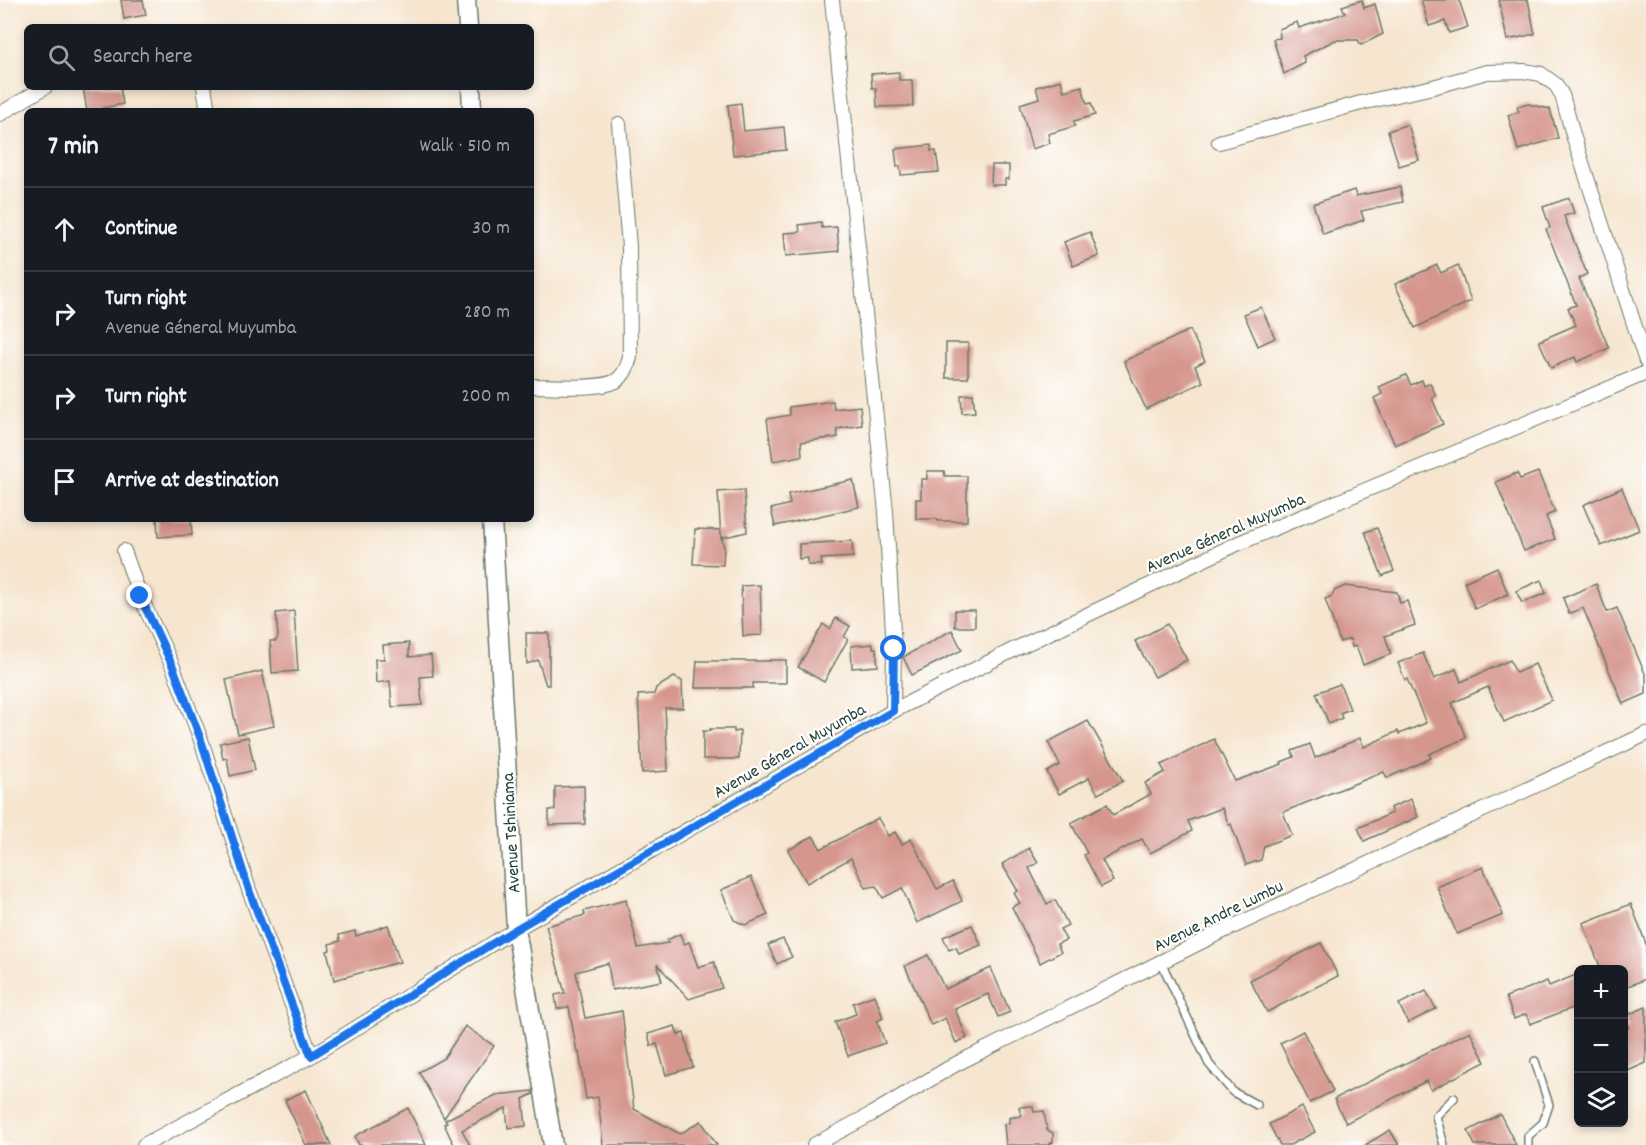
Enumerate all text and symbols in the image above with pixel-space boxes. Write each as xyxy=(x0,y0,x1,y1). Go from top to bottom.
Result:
search box xyxy=(24,24,534,90)
icon: search xyxy=(45,41,78,74)
text: Search here xyxy=(93,42,192,73)
text: 7 min xyxy=(48,129,99,166)
text: Walk · 510 m xyxy=(420,133,510,161)
icon: ahead xyxy=(48,213,81,246)
text: Continue xyxy=(105,214,177,245)
text: 30 m xyxy=(472,215,510,243)
text: Turn right xyxy=(105,284,187,315)
icon: right xyxy=(48,297,81,330)
text: 280 m xyxy=(464,299,510,327)
text: Avenue Géneral Muyumba xyxy=(105,315,296,343)
icon: right xyxy=(48,381,81,414)
text: Turn right xyxy=(105,382,187,413)
text: 200 m xyxy=(461,383,510,411)
icon: arrive xyxy=(48,465,81,498)
text: Arrive at destination xyxy=(105,466,279,497)
street label: Avenue Géneral Muyumba xyxy=(1142,488,1310,581)
route end xyxy=(126,582,152,608)
route start xyxy=(880,635,906,661)
street label: Avenue Géneral Muyumba xyxy=(710,698,871,806)
street label: Avenue Tshiniama xyxy=(497,771,528,894)
street label: Avenue Andre Lumbu xyxy=(1150,875,1288,960)
map controls xyxy=(1574,965,1628,1127)
button: + xyxy=(1574,965,1628,1019)
button: − xyxy=(1574,1019,1628,1073)
button: layers xyxy=(1574,1073,1628,1127)

